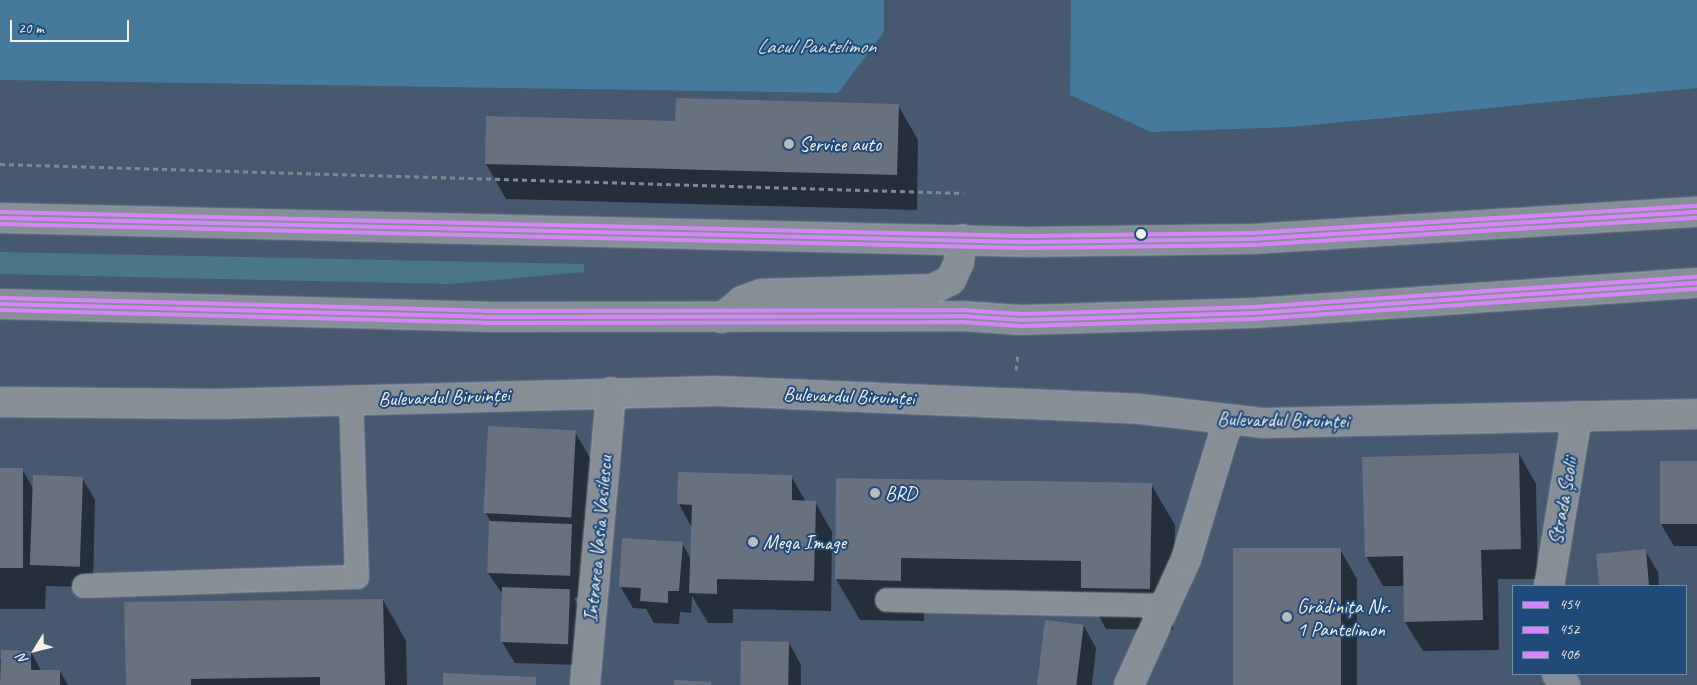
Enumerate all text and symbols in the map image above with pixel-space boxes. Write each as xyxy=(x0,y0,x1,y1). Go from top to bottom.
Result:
scale bar xyxy=(12,10,131,42)
text: 20 m xyxy=(18,19,44,38)
water label: Lacul Pantelimon xyxy=(756,33,876,59)
place label: Service auto xyxy=(799,132,881,156)
marker: Service auto xyxy=(783,138,795,150)
unlabelled marker xyxy=(1136,229,1146,239)
street label: Bulevardul Biruinței xyxy=(783,382,915,410)
street label: Bulevardul Biruinței xyxy=(378,383,510,411)
street label: Bulevardul Biruinței xyxy=(1217,407,1349,433)
street label: Intrarea Vasia Vasilescu xyxy=(579,455,617,623)
street label: Strada Școlii xyxy=(1544,456,1582,546)
place label: BRD xyxy=(885,481,917,505)
marker: BRD xyxy=(869,487,881,499)
place label: Mega Image xyxy=(763,530,845,554)
marker: Mega Image xyxy=(747,536,759,548)
legend xyxy=(1512,585,1687,675)
place label: Grădinița Nr. 1 Pantelimon xyxy=(1297,594,1390,641)
text: 454 xyxy=(1559,595,1579,614)
marker: Grădinița Nr. 1 Pantelimon xyxy=(1281,611,1293,623)
text: 452 xyxy=(1559,620,1579,639)
north arrow xyxy=(10,625,60,675)
text: 406 xyxy=(1559,645,1579,664)
text: N xyxy=(13,651,32,668)

